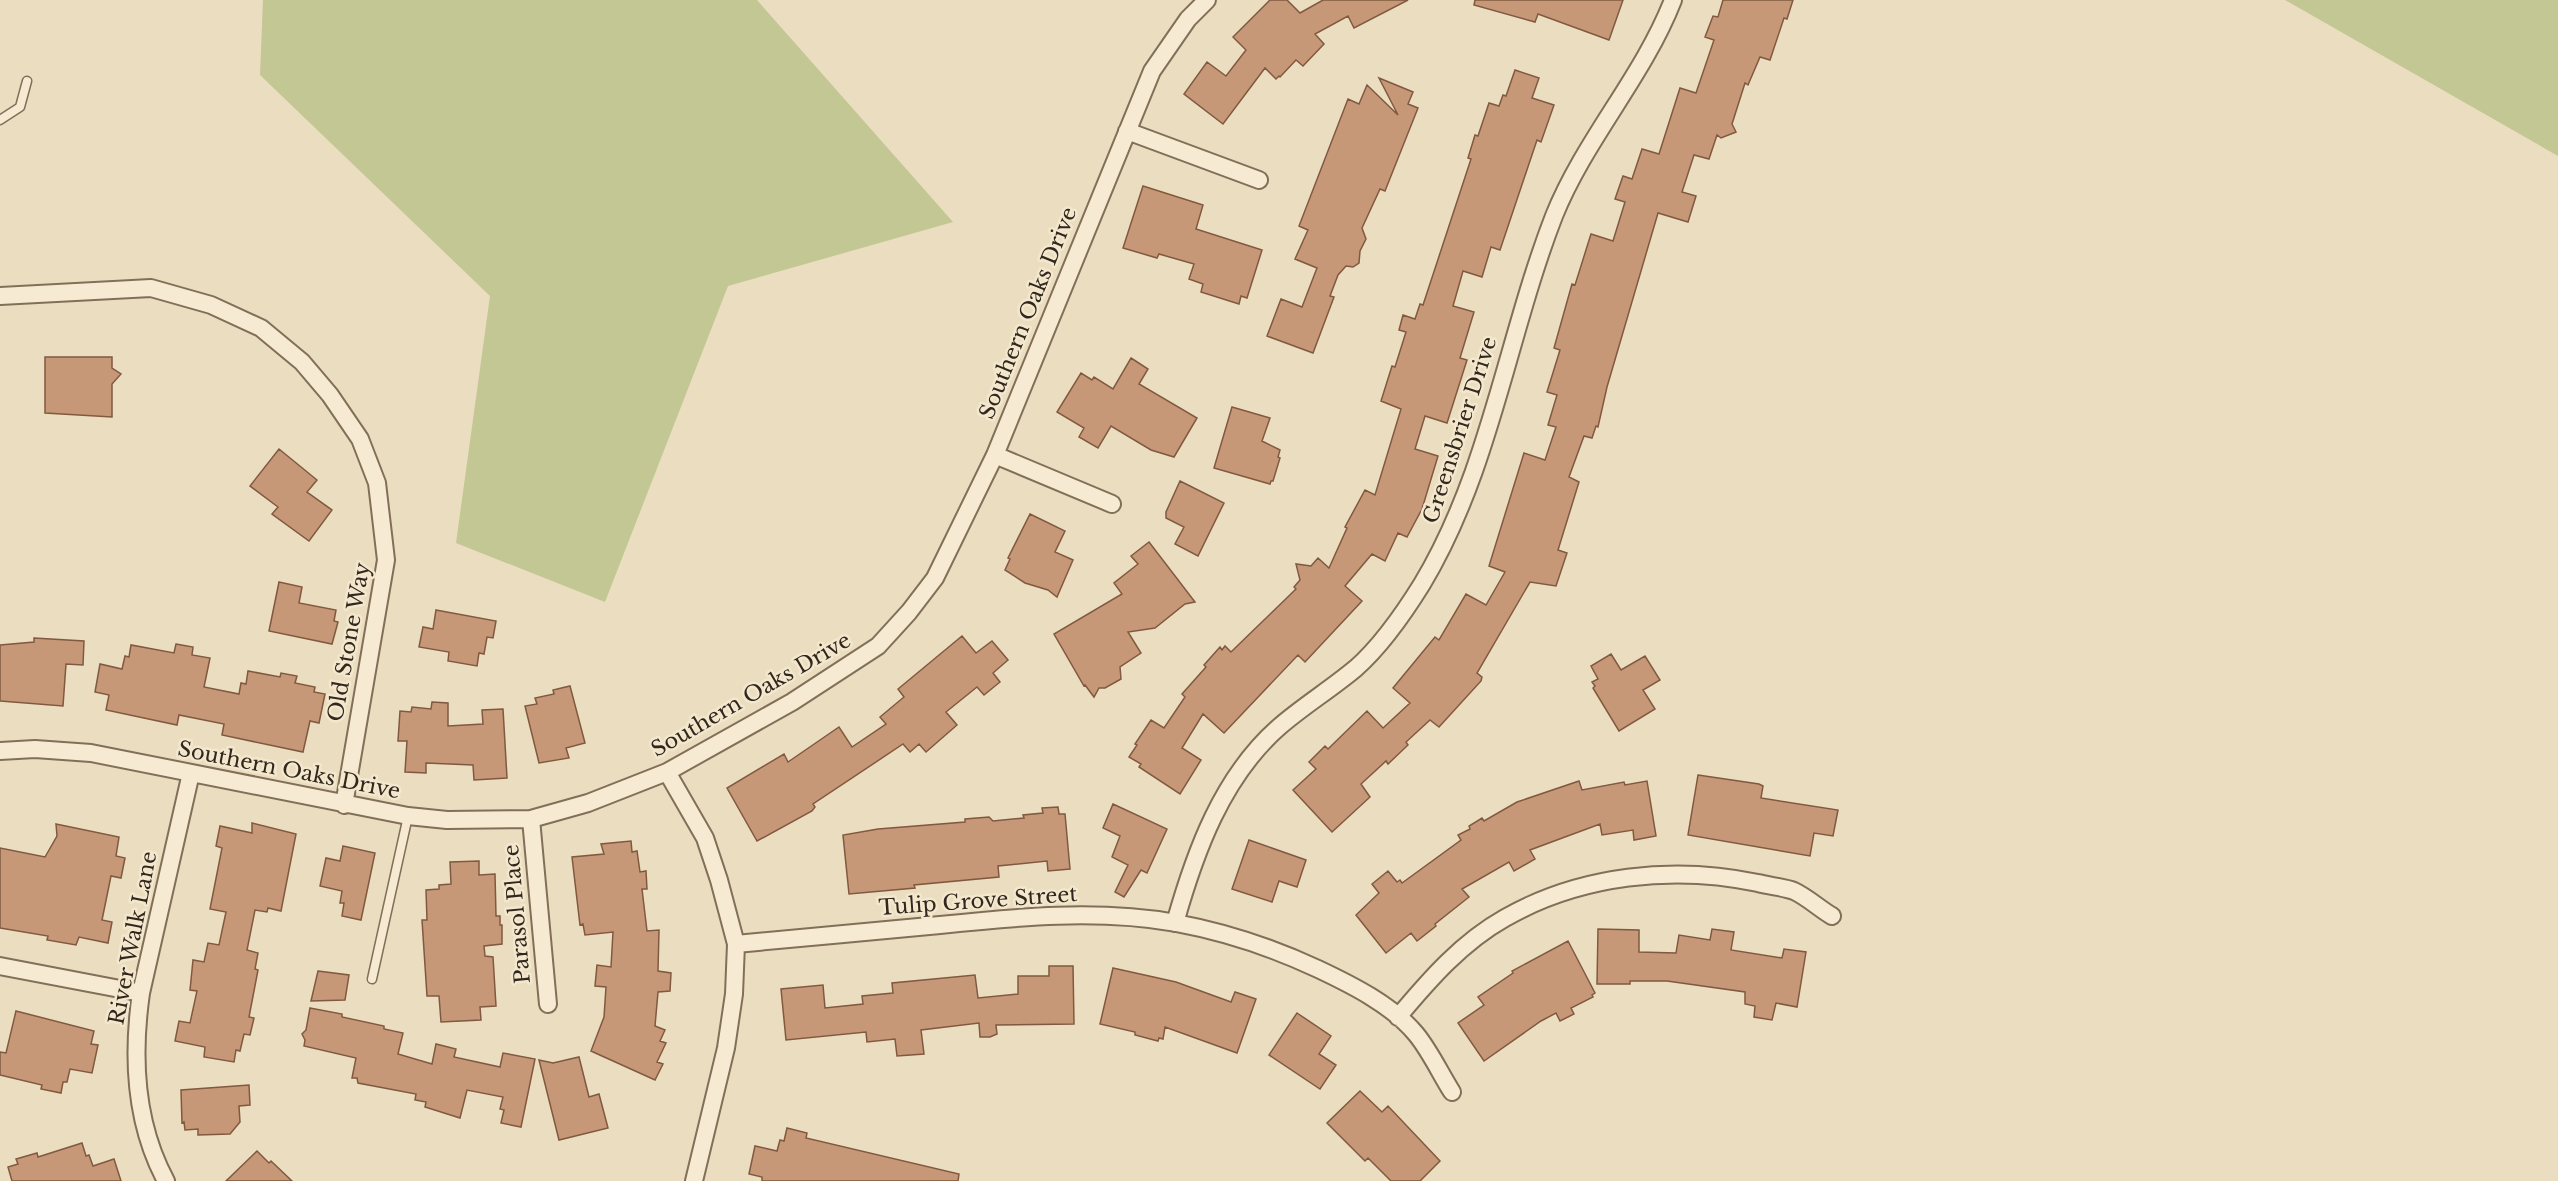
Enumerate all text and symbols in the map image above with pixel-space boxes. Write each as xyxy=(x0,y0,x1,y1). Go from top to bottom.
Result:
street label: Southern Oaks Drive xyxy=(974,203,1082,423)
street label: Greensbrier Drive xyxy=(1418,333,1502,527)
street label: Old Stone Way xyxy=(322,560,376,723)
street label: Southern Oaks Drive xyxy=(647,627,855,763)
street label: Southern Oaks Drive xyxy=(176,736,402,804)
street label: Parasol Place xyxy=(498,843,536,985)
street label: River Walk Lane xyxy=(103,849,163,1027)
street label: Tulip Grove Street xyxy=(878,881,1078,921)

